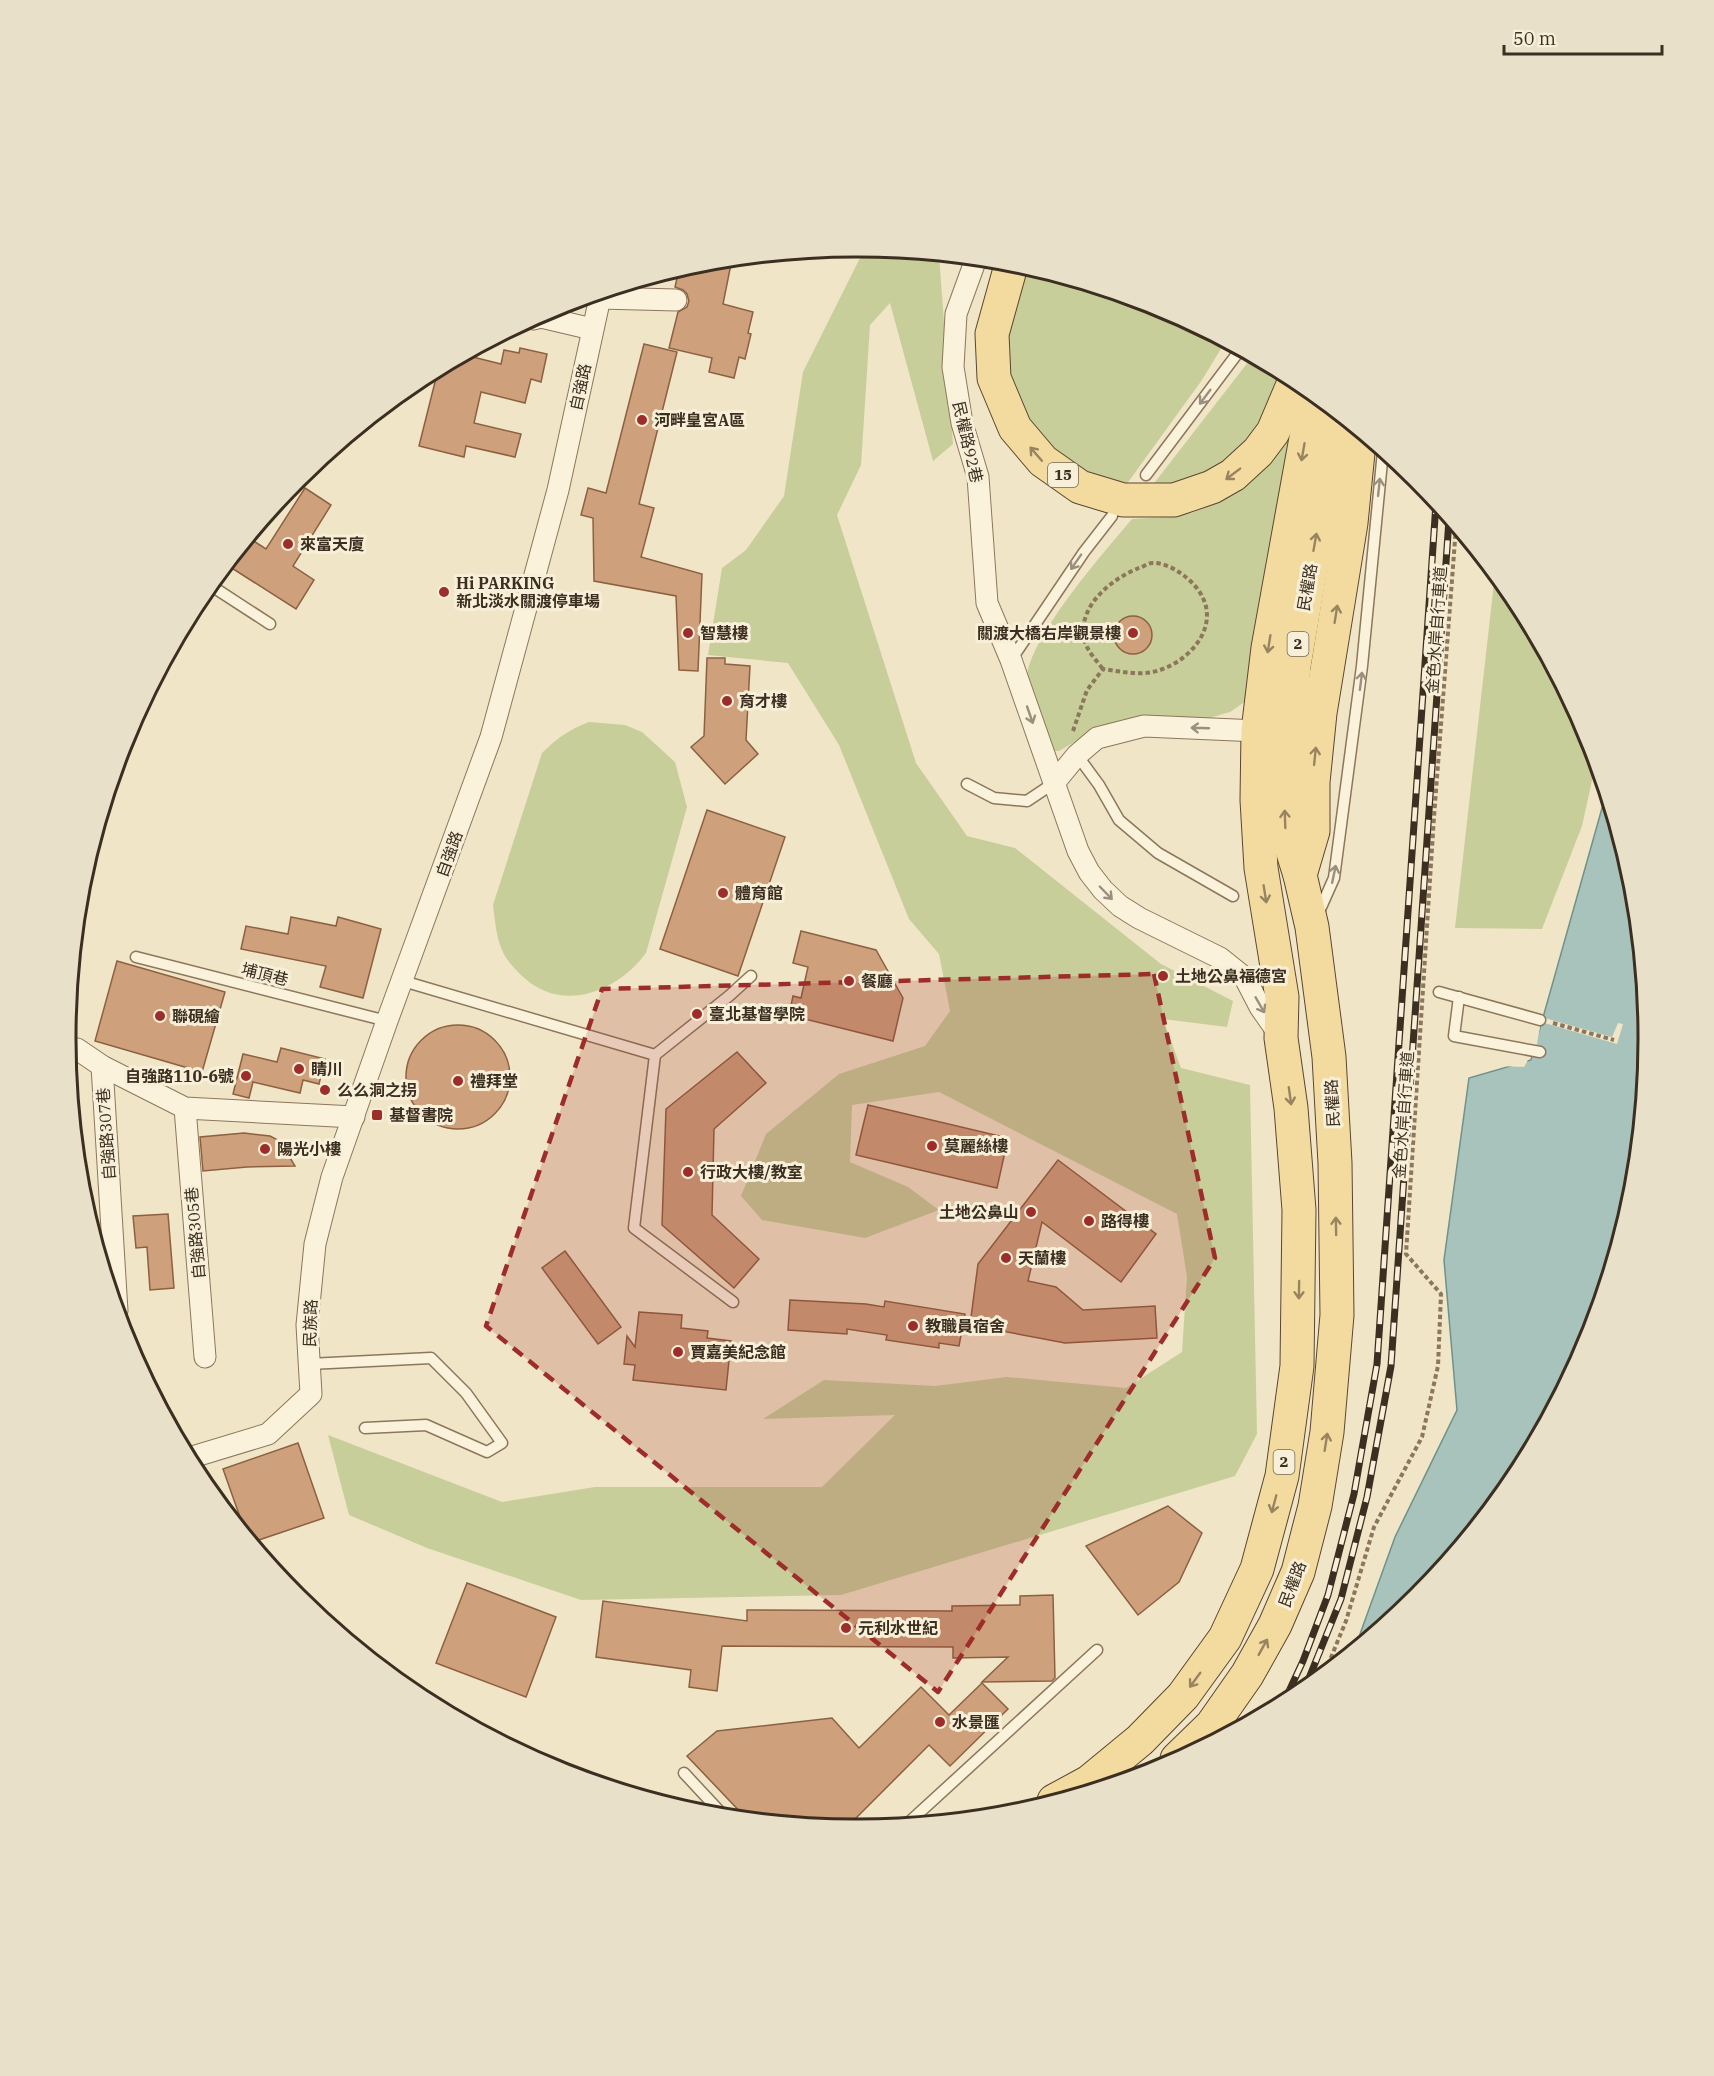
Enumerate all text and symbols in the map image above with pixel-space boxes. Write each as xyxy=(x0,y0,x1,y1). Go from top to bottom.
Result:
scale bar xyxy=(1504,18,1662,56)
text: 50 m xyxy=(1513,27,1556,50)
street label: 自強路 xyxy=(565,361,595,413)
one-way arrow xyxy=(1198,388,1211,404)
street label: 民權路92巷 xyxy=(949,399,987,485)
place label: 河畔皇宮A區 xyxy=(654,410,745,430)
marker: 河畔皇宮A區 xyxy=(635,413,649,427)
one-way arrow xyxy=(1297,442,1308,461)
one-way arrow xyxy=(1030,446,1044,462)
road number: 15 xyxy=(1048,463,1078,487)
one-way arrow xyxy=(1225,467,1241,480)
one-way arrow xyxy=(1374,477,1385,497)
one-way arrow xyxy=(1310,533,1321,552)
place label: 來富天廈 xyxy=(300,534,364,554)
marker: 來富天廈 xyxy=(281,537,295,551)
one-way arrow xyxy=(1070,554,1082,570)
street label: 民權路 xyxy=(1293,562,1321,612)
street label: 金色水岸自行車道 xyxy=(1422,565,1450,695)
place label: Hi PARKING 新北淡水關渡停車場 xyxy=(456,573,600,611)
marker: Hi PARKING 新北淡水關渡停車場 xyxy=(437,585,451,599)
one-way arrow xyxy=(1330,605,1341,624)
place label: 智慧樓 xyxy=(700,623,748,643)
place label: 關渡大橋右岸觀景樓 xyxy=(977,623,1121,643)
marker: 智慧樓 xyxy=(681,626,695,640)
marker: 關渡大橋右岸觀景樓 xyxy=(1126,626,1140,640)
road number: 2 xyxy=(1288,632,1308,656)
one-way arrow xyxy=(1263,634,1274,653)
one-way arrow xyxy=(1355,671,1366,691)
place label: 育才樓 xyxy=(739,691,787,711)
marker: 育才樓 xyxy=(720,694,734,708)
one-way arrow xyxy=(1026,705,1037,724)
one-way arrow xyxy=(1190,723,1210,734)
one-way arrow xyxy=(1310,746,1321,766)
one-way arrow xyxy=(1280,809,1291,829)
street label: 自強路 xyxy=(431,828,467,880)
one-way arrow xyxy=(1329,864,1340,884)
place label: 體育館 xyxy=(735,883,783,903)
one-way arrow xyxy=(1260,883,1271,903)
one-way arrow xyxy=(1099,885,1114,900)
marker: 體育館 xyxy=(716,886,730,900)
street label: 埔頂巷 xyxy=(239,958,291,990)
place label: 土地公鼻福德宮 xyxy=(1175,966,1287,986)
marker: 土地公鼻福德宮 xyxy=(1156,969,1170,983)
place label: 餐廳 xyxy=(861,971,893,991)
marker: 餐廳 xyxy=(842,974,856,988)
one-way arrow xyxy=(1254,996,1266,1013)
place label: 臺北基督學院 xyxy=(709,1004,805,1024)
place label: 聯硯繪 xyxy=(172,1006,220,1026)
marker: 臺北基督學院 xyxy=(690,1007,704,1021)
marker: 聯硯繪 xyxy=(153,1009,167,1023)
street label: 金色水岸自行車道 xyxy=(1389,1050,1417,1180)
place label: 睛川 xyxy=(311,1059,343,1079)
marker: 睛川 xyxy=(292,1062,306,1076)
place label: 自強路110-6號 xyxy=(125,1066,234,1086)
marker: 自強路110-6號 xyxy=(239,1069,253,1083)
place label: 禮拜堂 xyxy=(470,1071,518,1091)
marker: 禮拜堂 xyxy=(451,1074,465,1088)
street label: 民權路 xyxy=(1321,1079,1343,1127)
place label: 么么洞之拐 xyxy=(337,1080,417,1100)
marker: 么么洞之拐 xyxy=(318,1083,332,1097)
one-way arrow xyxy=(1284,1085,1295,1105)
street label: 自強路307巷 xyxy=(93,1087,119,1181)
place label: 基督書院 xyxy=(389,1105,453,1125)
marker: 基督書院 xyxy=(370,1108,384,1122)
place label: 莫麗絲樓 xyxy=(944,1136,1008,1156)
place label: 陽光小樓 xyxy=(277,1139,341,1159)
marker: 莫麗絲樓 xyxy=(925,1139,939,1153)
marker: 陽光小樓 xyxy=(258,1142,272,1156)
place label: 行政大樓/教室 xyxy=(700,1162,803,1182)
marker: 行政大樓/教室 xyxy=(681,1165,695,1179)
street label: 自強路305巷 xyxy=(181,1186,209,1280)
place label: 土地公鼻山 xyxy=(939,1202,1019,1222)
marker: 土地公鼻山 xyxy=(1024,1205,1038,1219)
place label: 路得樓 xyxy=(1101,1211,1149,1231)
marker: 路得樓 xyxy=(1082,1214,1096,1228)
one-way arrow xyxy=(1330,1217,1342,1237)
place label: 天蘭樓 xyxy=(1018,1248,1066,1268)
marker: 天蘭樓 xyxy=(999,1251,1013,1265)
one-way arrow xyxy=(1293,1280,1305,1300)
street label: 民族路 xyxy=(299,1299,321,1347)
place label: 教職員宿舍 xyxy=(925,1316,1005,1336)
marker: 教職員宿舍 xyxy=(906,1319,920,1333)
place label: 賈嘉美紀念館 xyxy=(690,1342,786,1362)
marker: 賈嘉美紀念館 xyxy=(671,1345,685,1359)
one-way arrow xyxy=(1320,1432,1331,1452)
road number: 2 xyxy=(1274,1450,1294,1474)
one-way arrow xyxy=(1268,1494,1280,1513)
street label: 民權路 xyxy=(1274,1558,1310,1610)
place label: 元利水世紀 xyxy=(858,1618,938,1638)
marker: 元利水世紀 xyxy=(839,1621,853,1635)
one-way arrow xyxy=(1257,1639,1269,1656)
one-way arrow xyxy=(1188,1671,1201,1687)
place label: 水景匯 xyxy=(952,1712,1000,1732)
marker: 水景匯 xyxy=(933,1715,947,1729)

